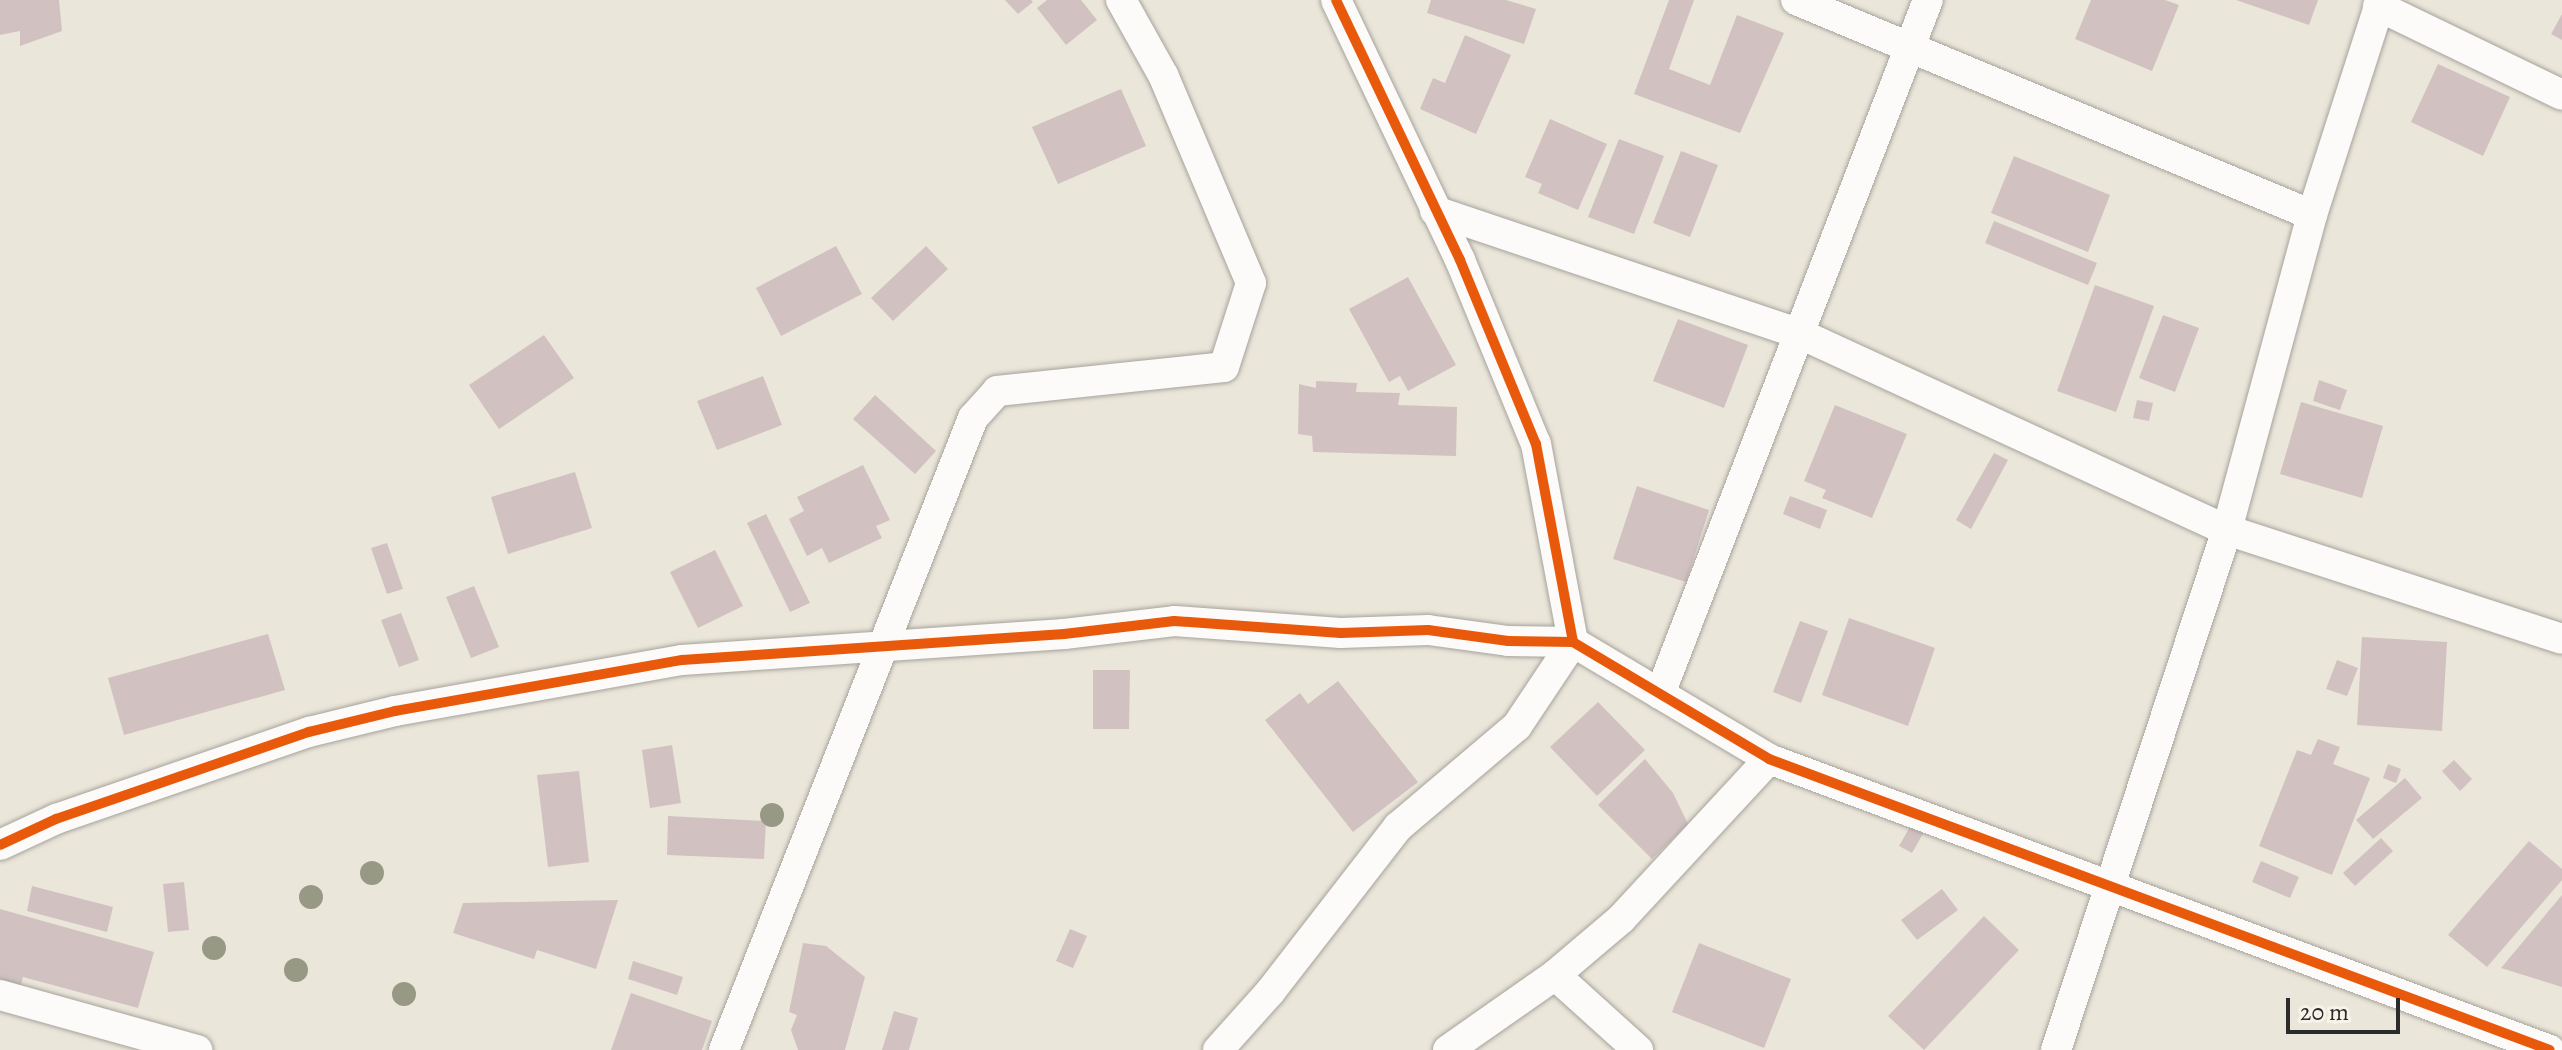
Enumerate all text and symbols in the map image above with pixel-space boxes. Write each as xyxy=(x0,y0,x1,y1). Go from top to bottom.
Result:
scale bar xyxy=(2290,982,2404,1032)
text: 20 m xyxy=(2300,996,2349,1028)

